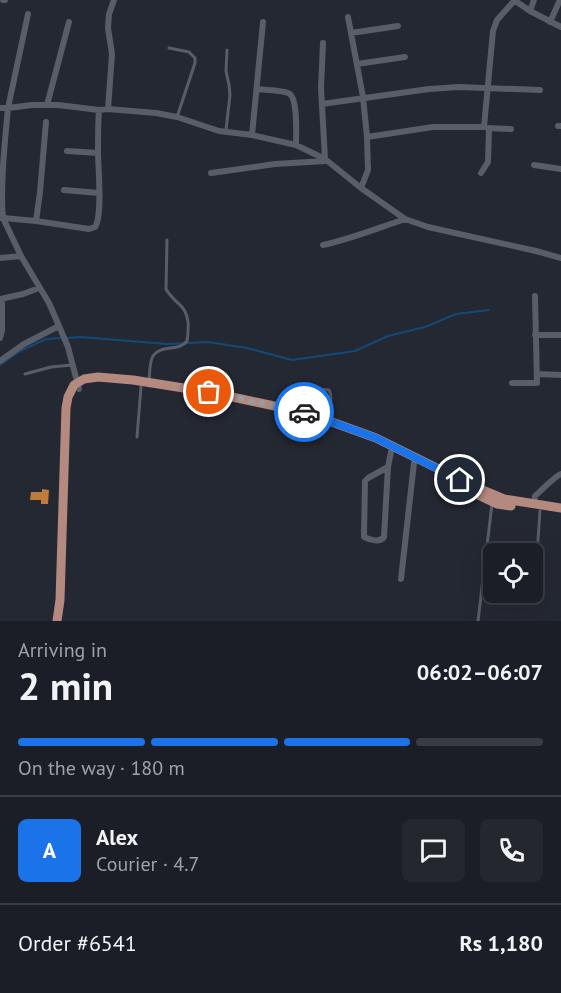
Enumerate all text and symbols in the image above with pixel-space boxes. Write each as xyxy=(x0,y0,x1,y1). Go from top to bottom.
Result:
pin xyxy=(183,366,234,417)
icon: bag xyxy=(192,375,225,408)
courier xyxy=(274,382,334,442)
icon: car xyxy=(288,396,321,429)
pin xyxy=(434,454,485,505)
icon: home xyxy=(443,463,476,496)
map controls xyxy=(483,543,543,603)
button: locate xyxy=(483,543,543,603)
text: Arriving in xyxy=(18,637,107,663)
text: 06:02–06:07 xyxy=(417,658,543,686)
text: 2 min xyxy=(18,660,113,711)
text: On the way · 180 m xyxy=(18,755,185,781)
button: chat xyxy=(402,819,465,882)
button: phone xyxy=(480,819,543,882)
text: Alex xyxy=(96,823,138,851)
text: A xyxy=(43,836,56,864)
text: Courier · 4.7 xyxy=(96,851,199,877)
text: Order #6541 xyxy=(18,929,137,957)
text: Rs 1,180 xyxy=(459,929,543,957)

